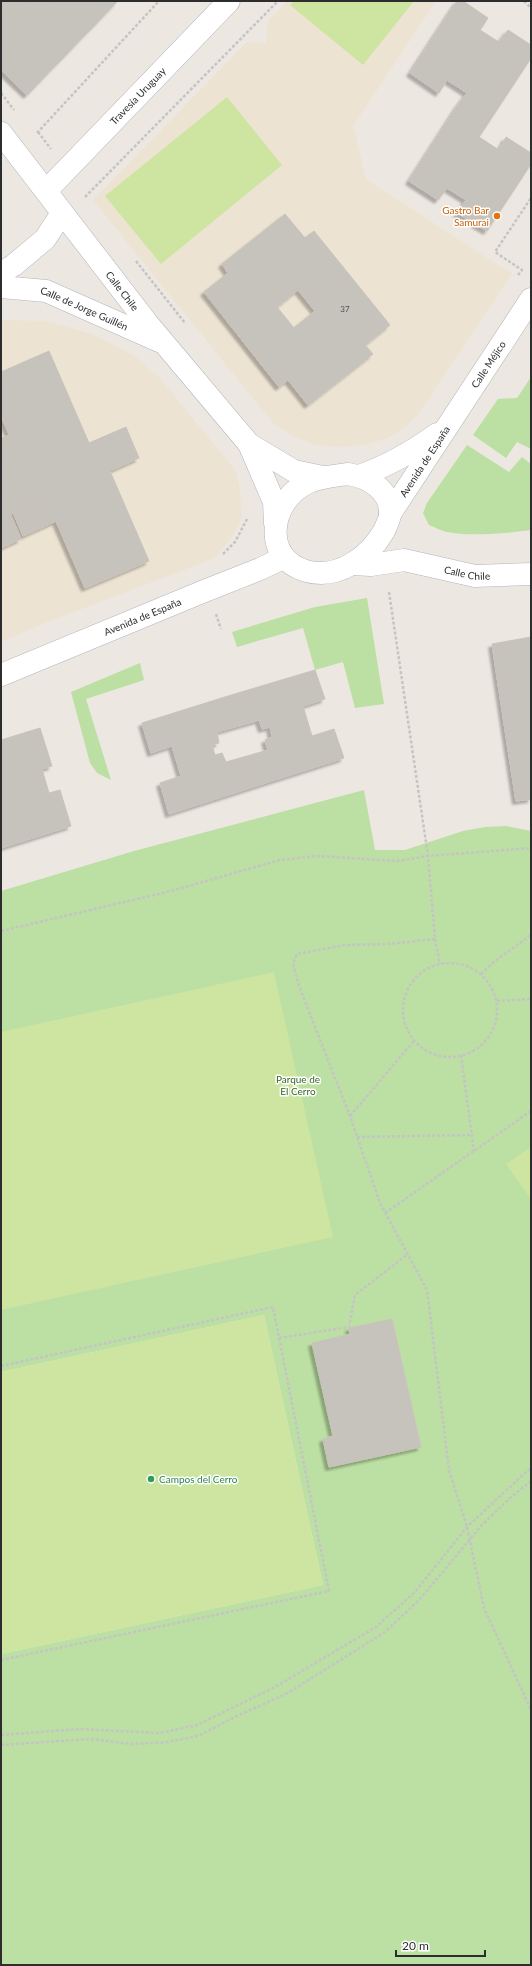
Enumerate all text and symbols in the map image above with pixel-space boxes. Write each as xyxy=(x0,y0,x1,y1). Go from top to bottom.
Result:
street label: Travesía Uruguay xyxy=(107,64,169,127)
place label: Gastro Bar Samurai xyxy=(442,204,489,228)
marker: Gastro Bar Samurai xyxy=(492,211,502,221)
street label: Calle Chile xyxy=(103,269,141,313)
street label: Calle de Jorge Guillén xyxy=(40,285,130,333)
house number: 37 xyxy=(340,304,350,314)
street label: Calle Méjico xyxy=(468,338,508,390)
street label: Avenida de España xyxy=(397,424,452,499)
street label: Calle Chile xyxy=(443,563,490,582)
street label: Avenida de España xyxy=(102,595,183,638)
park label: Parque de El Cerro xyxy=(276,1073,320,1097)
place label: Campos del Cerro xyxy=(159,1473,238,1485)
marker: Campos del Cerro xyxy=(146,1474,156,1484)
scale bar xyxy=(396,1932,485,1958)
text: 20 m xyxy=(402,1938,429,1953)

